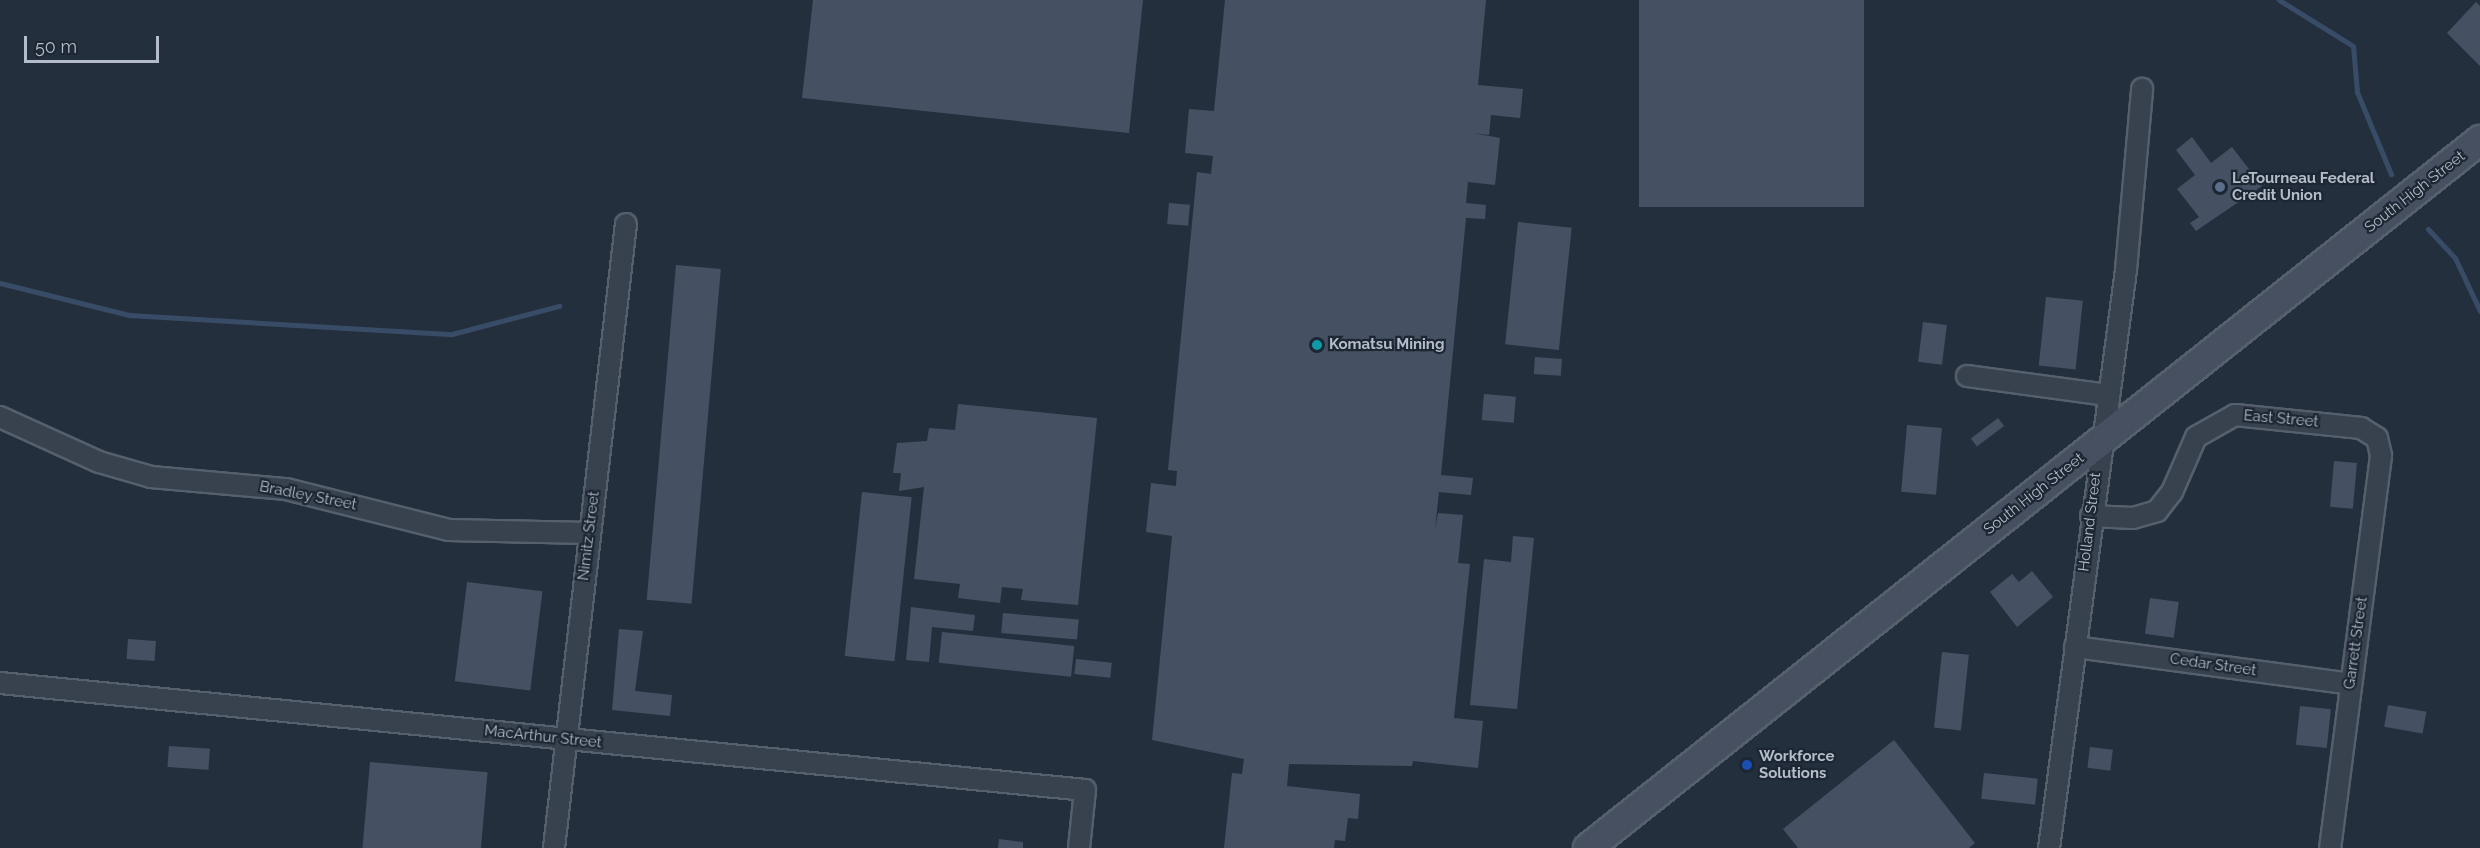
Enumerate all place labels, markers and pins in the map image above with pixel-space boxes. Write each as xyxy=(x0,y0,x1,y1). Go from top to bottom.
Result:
place label: LeTourneau Federal Credit Union xyxy=(2232,169,2375,204)
marker: LeTourneau Federal Credit Union xyxy=(2213,180,2227,194)
place label: Komatsu Mining xyxy=(1329,336,1444,354)
marker: Komatsu Mining xyxy=(1310,338,1324,352)
place label: Workforce Solutions xyxy=(1759,747,1835,782)
marker: Workforce Solutions xyxy=(1740,758,1754,772)

